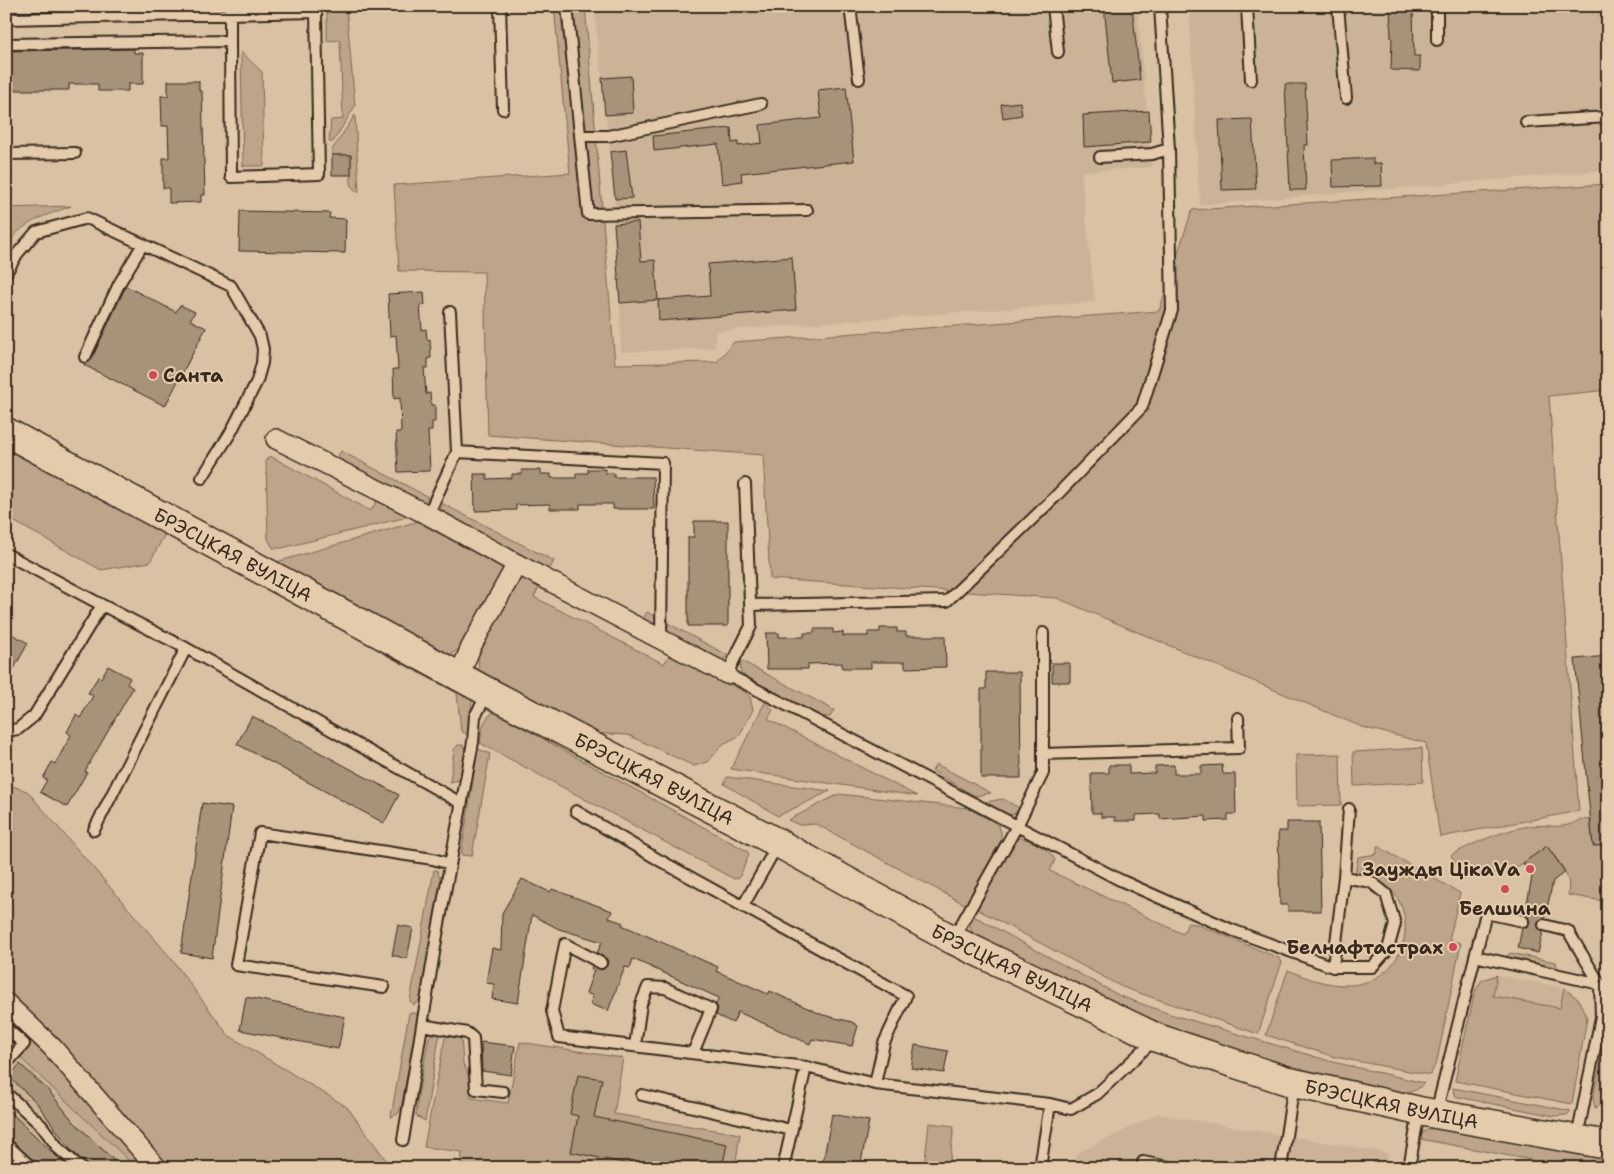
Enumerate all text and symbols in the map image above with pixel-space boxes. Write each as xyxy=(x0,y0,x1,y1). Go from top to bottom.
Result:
place label: Санта xyxy=(163,363,223,388)
marker: Санта xyxy=(147,369,159,381)
street label: БРЭСЦКАЯ ВУЛІЦА xyxy=(149,502,317,608)
street label: БРЭСЦКАЯ ВУЛІЦА xyxy=(570,727,738,831)
place label: Заужды ЦікаVа xyxy=(1363,857,1520,882)
marker: Заужды ЦікаVа xyxy=(1524,863,1536,875)
marker: Белшина xyxy=(1499,883,1511,895)
place label: Белшина xyxy=(1459,896,1551,921)
street label: БРЭСЦКАЯ ВУЛІЦА xyxy=(927,918,1097,1018)
place label: Белнафтастрах xyxy=(1286,935,1443,960)
marker: Белнафтастрах xyxy=(1447,941,1459,953)
street label: БРЭСЦКАЯ ВУЛІЦА xyxy=(1302,1074,1480,1134)

